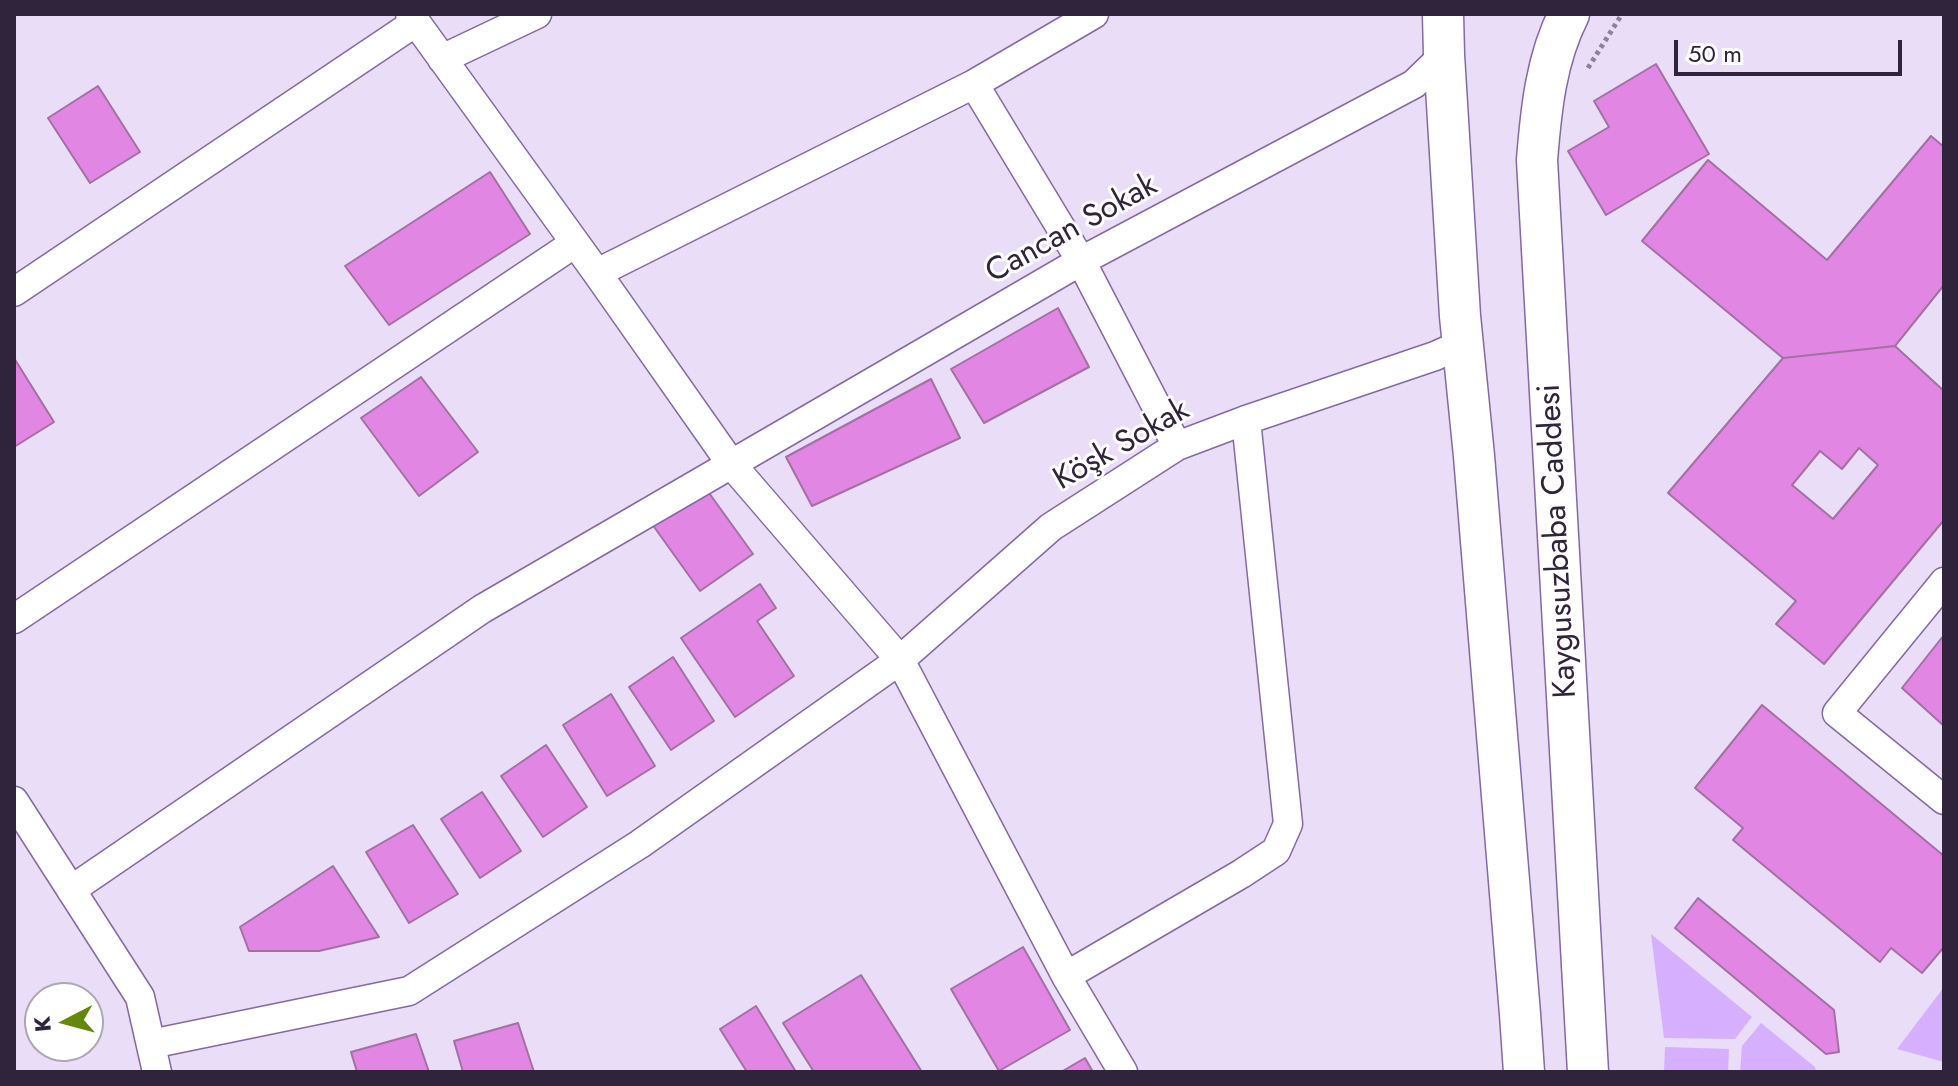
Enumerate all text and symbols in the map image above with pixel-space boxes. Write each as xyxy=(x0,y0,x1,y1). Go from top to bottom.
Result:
scale bar xyxy=(1678,24,1906,74)
text: 50 m xyxy=(1688,36,1742,71)
street label: Cancan Sokak xyxy=(980,167,1164,293)
street label: Kaygusuzbaba Caddesi xyxy=(1532,383,1586,699)
street label: Köşk Sokak xyxy=(1048,392,1196,500)
north arrow xyxy=(24,982,104,1062)
text: K xyxy=(25,1015,59,1034)

